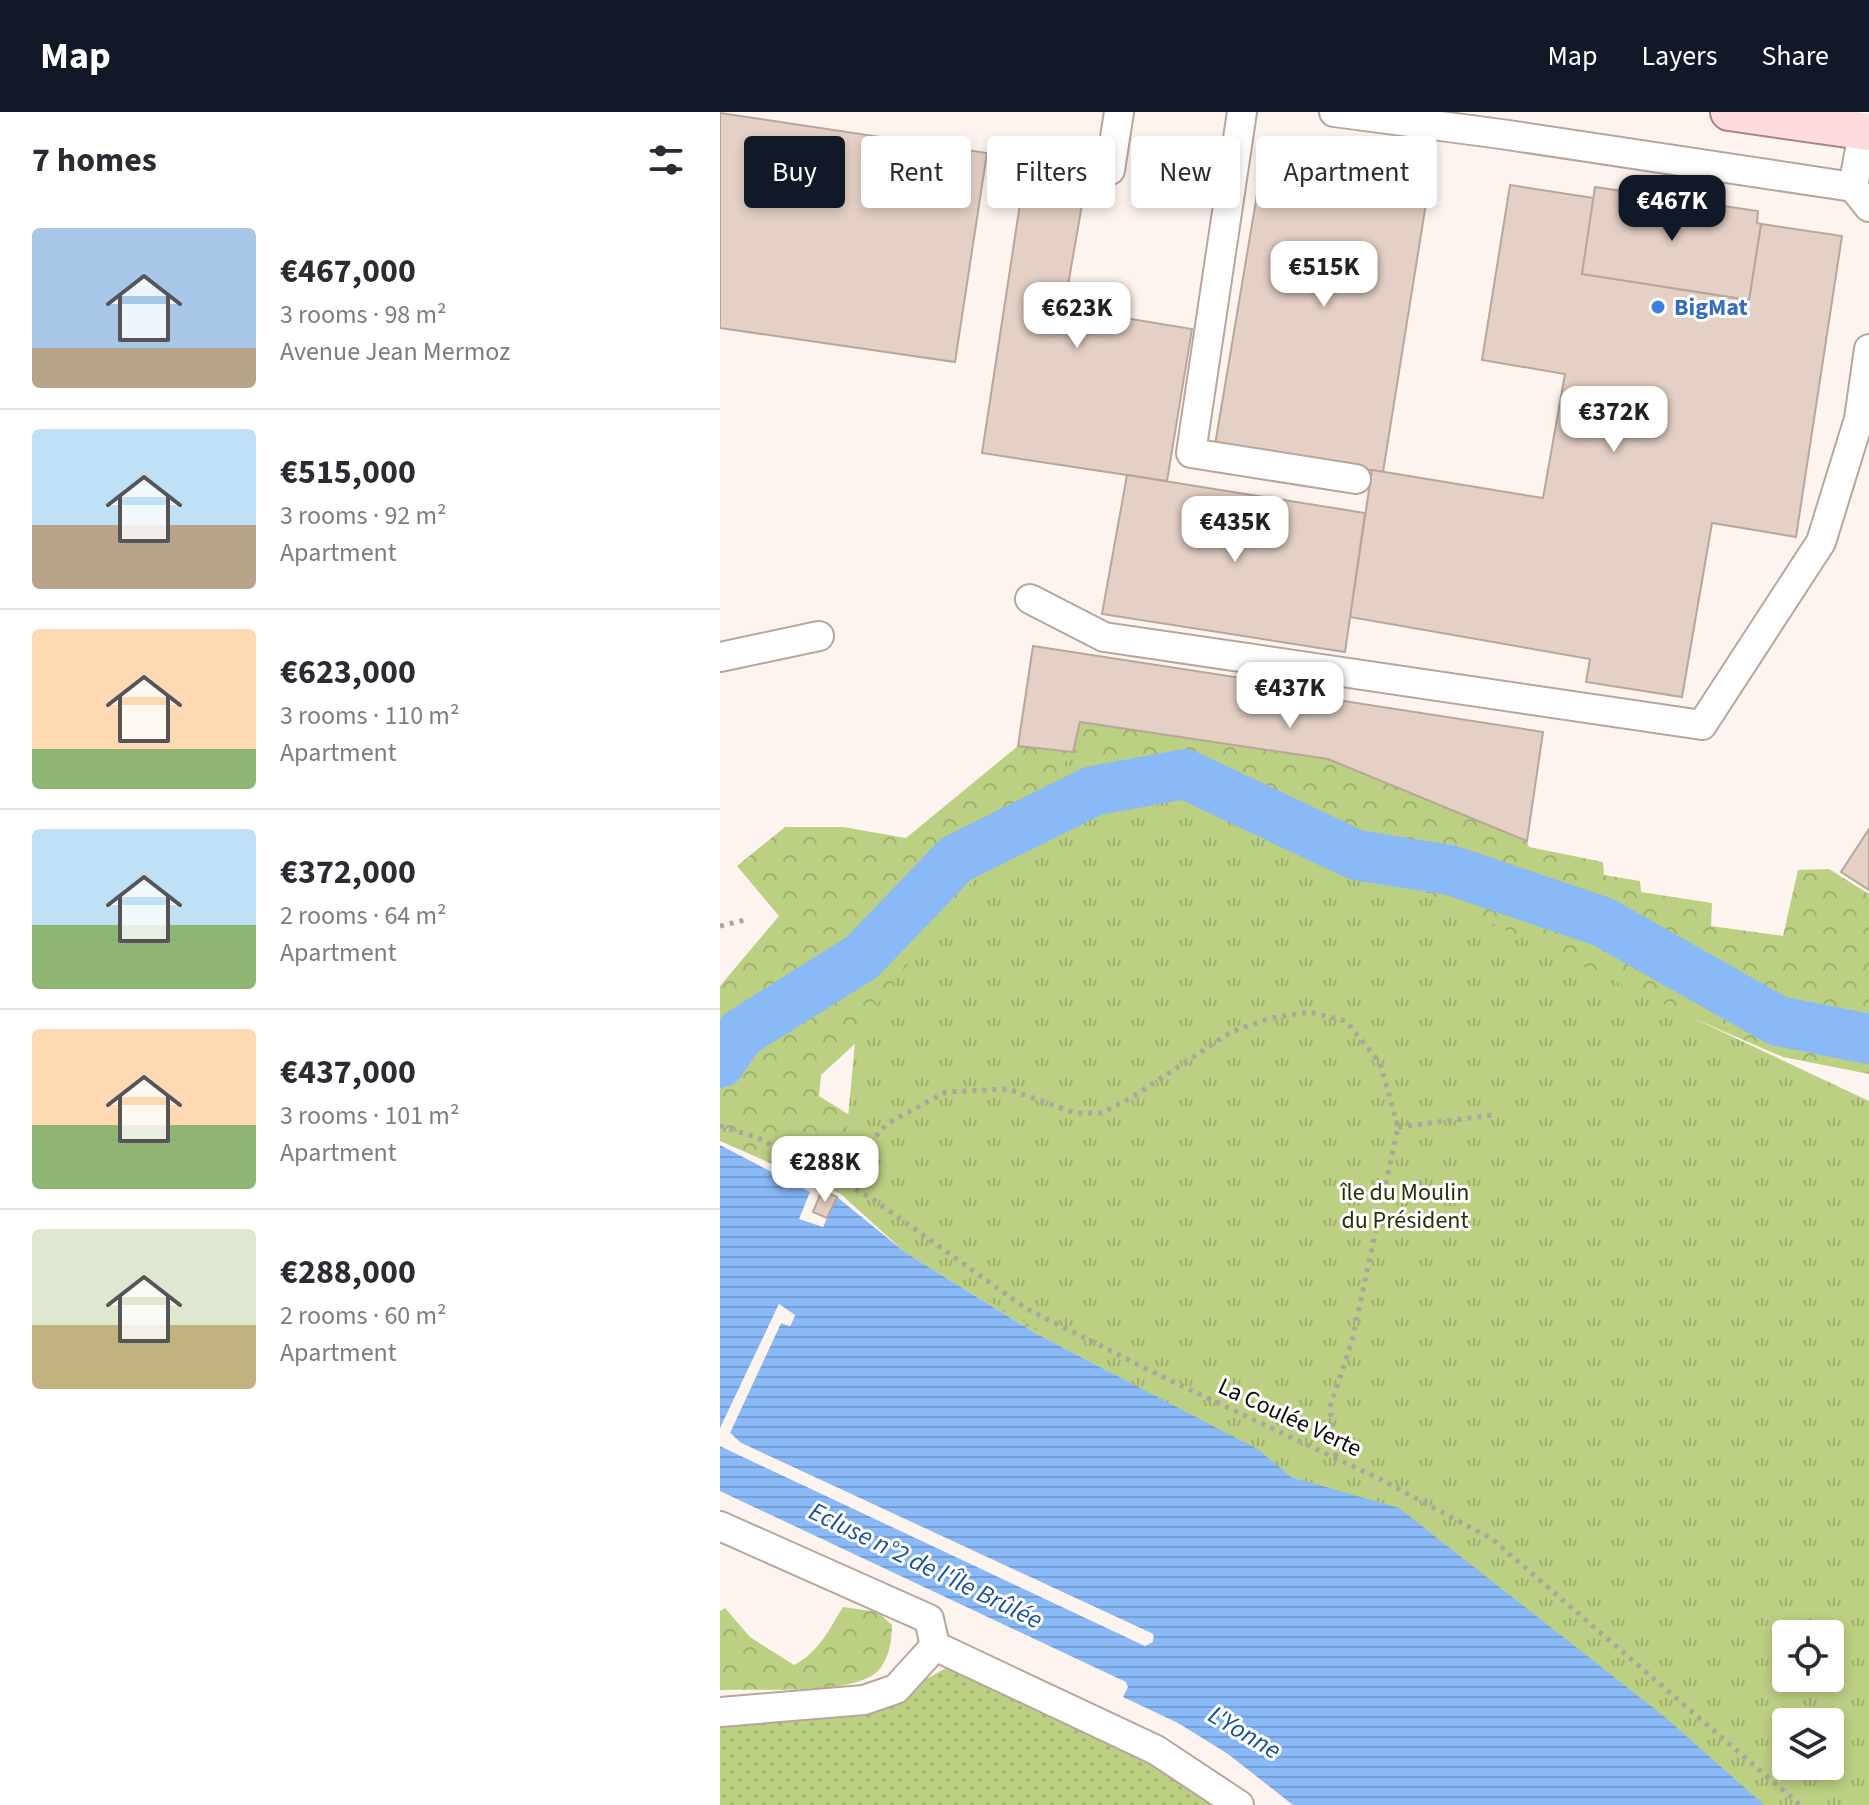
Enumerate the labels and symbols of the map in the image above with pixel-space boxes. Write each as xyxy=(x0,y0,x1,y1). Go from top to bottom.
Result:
pin: €467K xyxy=(1616,175,1728,243)
pin: €515K xyxy=(1268,241,1380,309)
pin: €623K xyxy=(1021,282,1133,350)
place label: BigMat xyxy=(1674,290,1748,325)
marker: BigMat xyxy=(1649,298,1667,316)
pin: €372K xyxy=(1558,386,1670,454)
pin: €435K xyxy=(1179,496,1291,564)
pin: €437K xyxy=(1234,662,1346,730)
pin: €288K xyxy=(769,1136,881,1204)
park label: île du Moulin du Président xyxy=(1339,1175,1469,1238)
street label: La Coulée Verte xyxy=(1212,1369,1367,1466)
water label: Ecluse n°2 de l'Île Brûlée xyxy=(803,1493,1049,1638)
water label: L'Yonne xyxy=(1201,1696,1288,1769)

